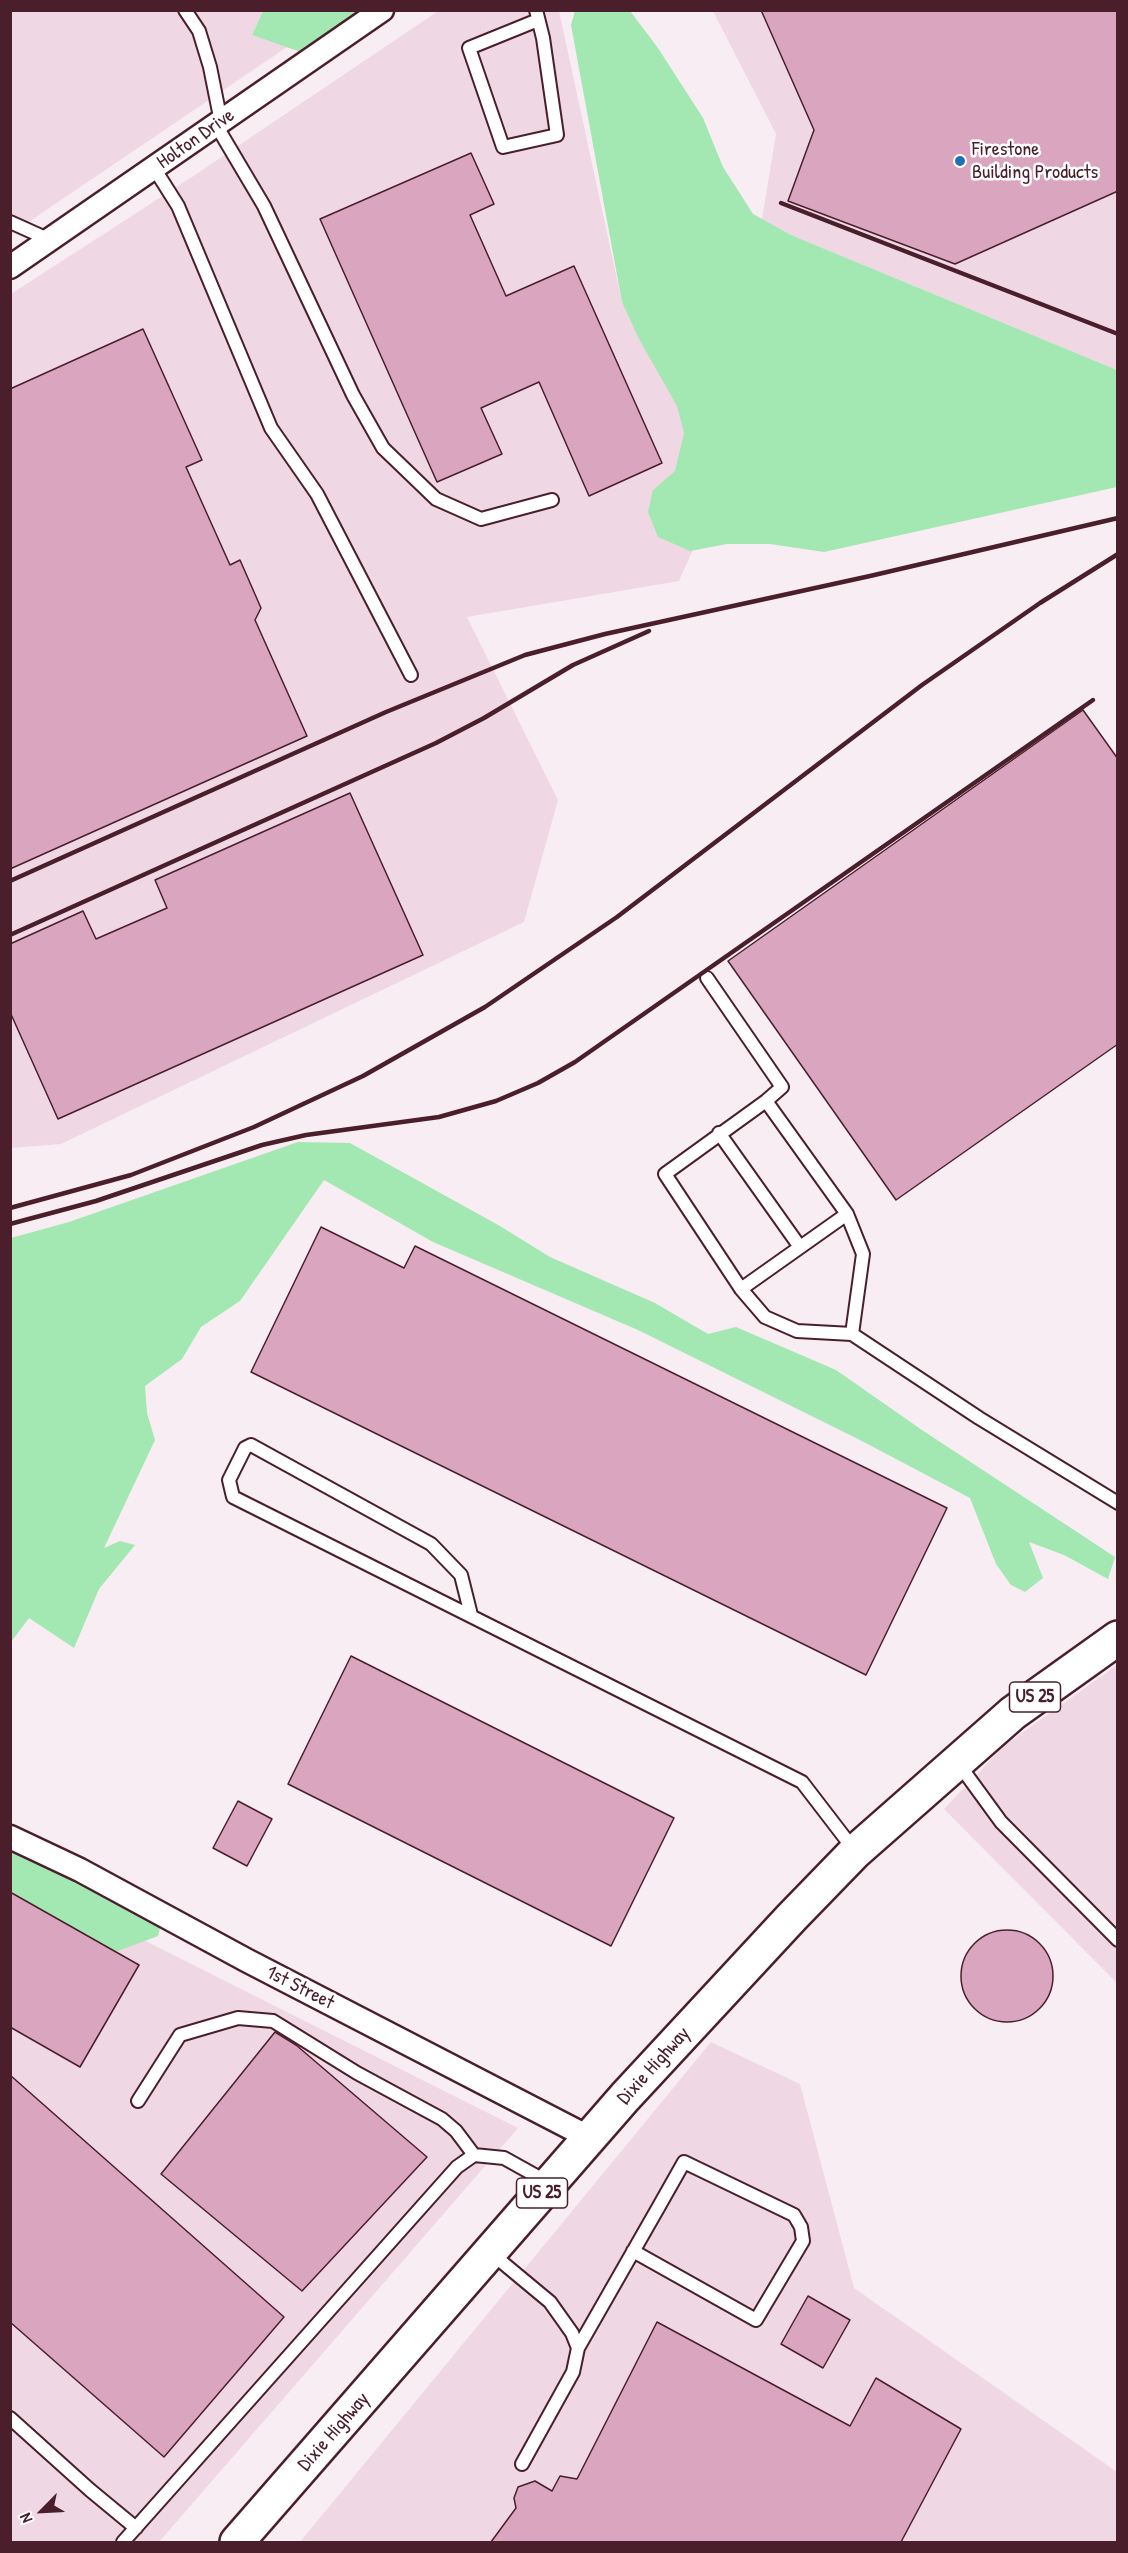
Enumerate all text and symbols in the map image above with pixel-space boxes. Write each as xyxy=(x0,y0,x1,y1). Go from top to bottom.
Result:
street label: Holton Drive xyxy=(153,104,239,174)
place label: Firestone Building Products xyxy=(972,138,1098,185)
marker: Firestone Building Products xyxy=(953,154,967,168)
road number: US 25 xyxy=(1010,1682,1060,1712)
street label: 1st Street xyxy=(262,1961,338,2015)
street label: Dixie Highway xyxy=(613,2022,695,2110)
road number: US 25 xyxy=(516,2178,568,2208)
street label: Dixie Highway xyxy=(293,2388,375,2476)
north arrow xyxy=(12,2481,72,2541)
text: N xyxy=(14,2510,37,2527)

